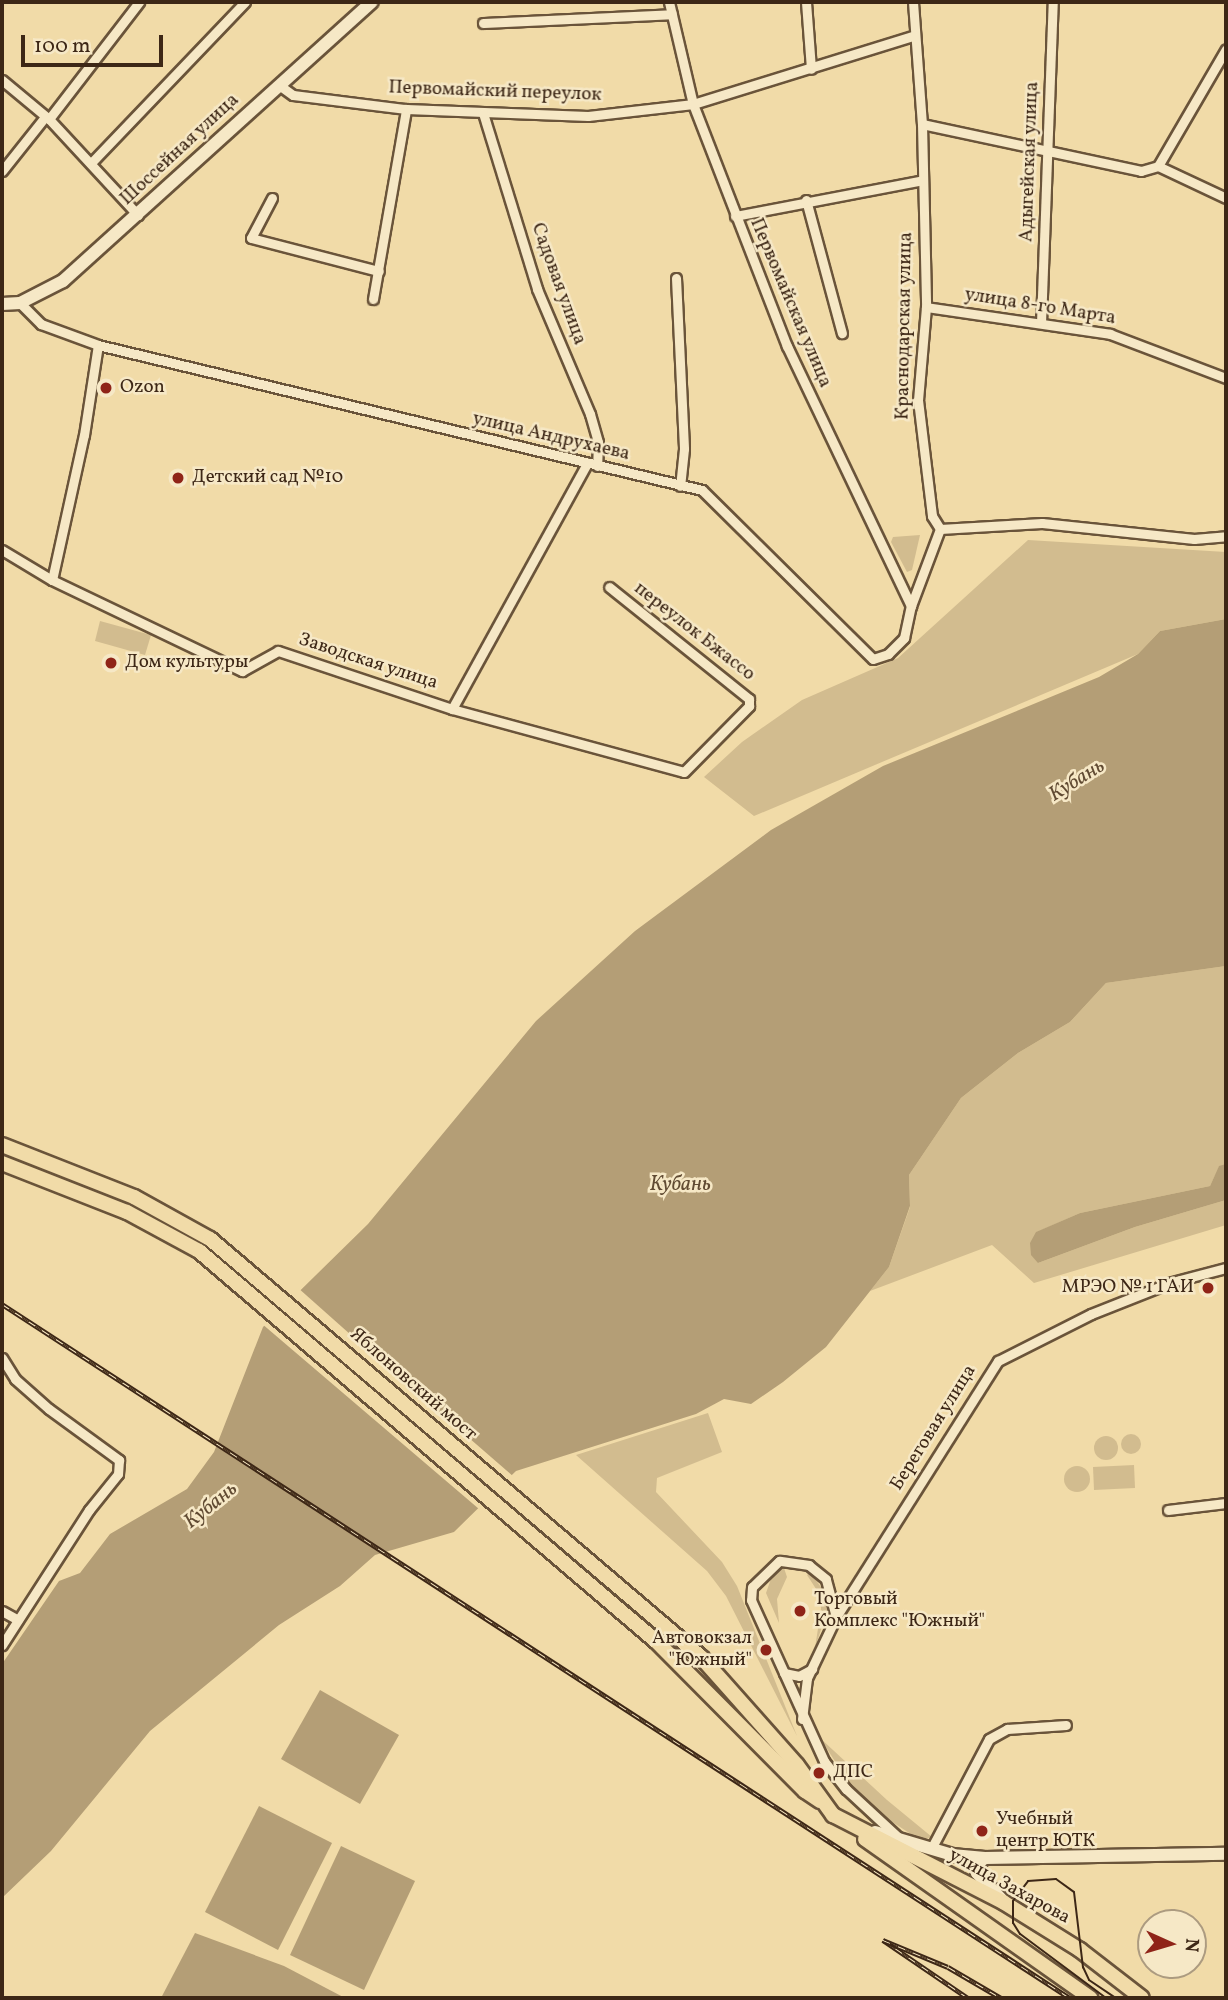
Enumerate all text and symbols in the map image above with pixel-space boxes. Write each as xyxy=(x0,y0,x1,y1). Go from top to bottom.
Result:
scale bar xyxy=(24,21,166,65)
text: 100 m xyxy=(34,32,91,61)
street label: Первомайский переулок xyxy=(388,77,602,107)
street label: Адыгейская улица xyxy=(1016,81,1044,243)
street label: Шоссейная улица xyxy=(116,89,244,211)
street label: Первомайская улица xyxy=(744,215,836,391)
street label: Садовая улица xyxy=(525,220,591,348)
street label: Краснодарская улица xyxy=(892,232,918,420)
street label: улица 8-го Марта xyxy=(963,284,1117,330)
place label: Ozon xyxy=(120,377,165,399)
marker: Ozon xyxy=(98,380,114,396)
street label: улица Андрухаева xyxy=(470,408,632,466)
place label: Детский сад №10 xyxy=(192,467,343,489)
marker: Детский сад №10 xyxy=(170,470,186,486)
street label: переулок Бжассо xyxy=(629,578,759,686)
street label: Заводская улица xyxy=(295,629,441,695)
place label: Дом культуры xyxy=(125,652,248,674)
marker: Дом культуры xyxy=(103,655,119,671)
water label: Кубань xyxy=(1044,754,1110,808)
water label: Кубань xyxy=(649,1172,711,1198)
place label: МРЭО № 1 ГАИ xyxy=(1062,1277,1194,1299)
marker: МРЭО № 1 ГАИ xyxy=(1200,1280,1216,1296)
street label: Яблоновский мост xyxy=(345,1324,481,1446)
street label: Береговая улица xyxy=(886,1361,982,1495)
water label: Кубань xyxy=(179,1477,243,1535)
place label: Торговый Комплекс "Южный" xyxy=(814,1589,985,1633)
marker: Торговый Комплекс "Южный" xyxy=(792,1603,808,1619)
place label: Автовокзал "Южный" xyxy=(652,1628,752,1672)
marker: Автовокзал "Южный" xyxy=(758,1642,774,1658)
place label: ДПС xyxy=(833,1762,873,1784)
marker: ДПС xyxy=(811,1765,827,1781)
place label: Учебный центр ЮТК xyxy=(996,1809,1095,1853)
marker: Учебный центр ЮТК xyxy=(974,1823,990,1839)
street label: улица Захарова xyxy=(944,1844,1074,1930)
north arrow xyxy=(1137,1909,1207,1979)
text: N xyxy=(1178,1938,1204,1953)

